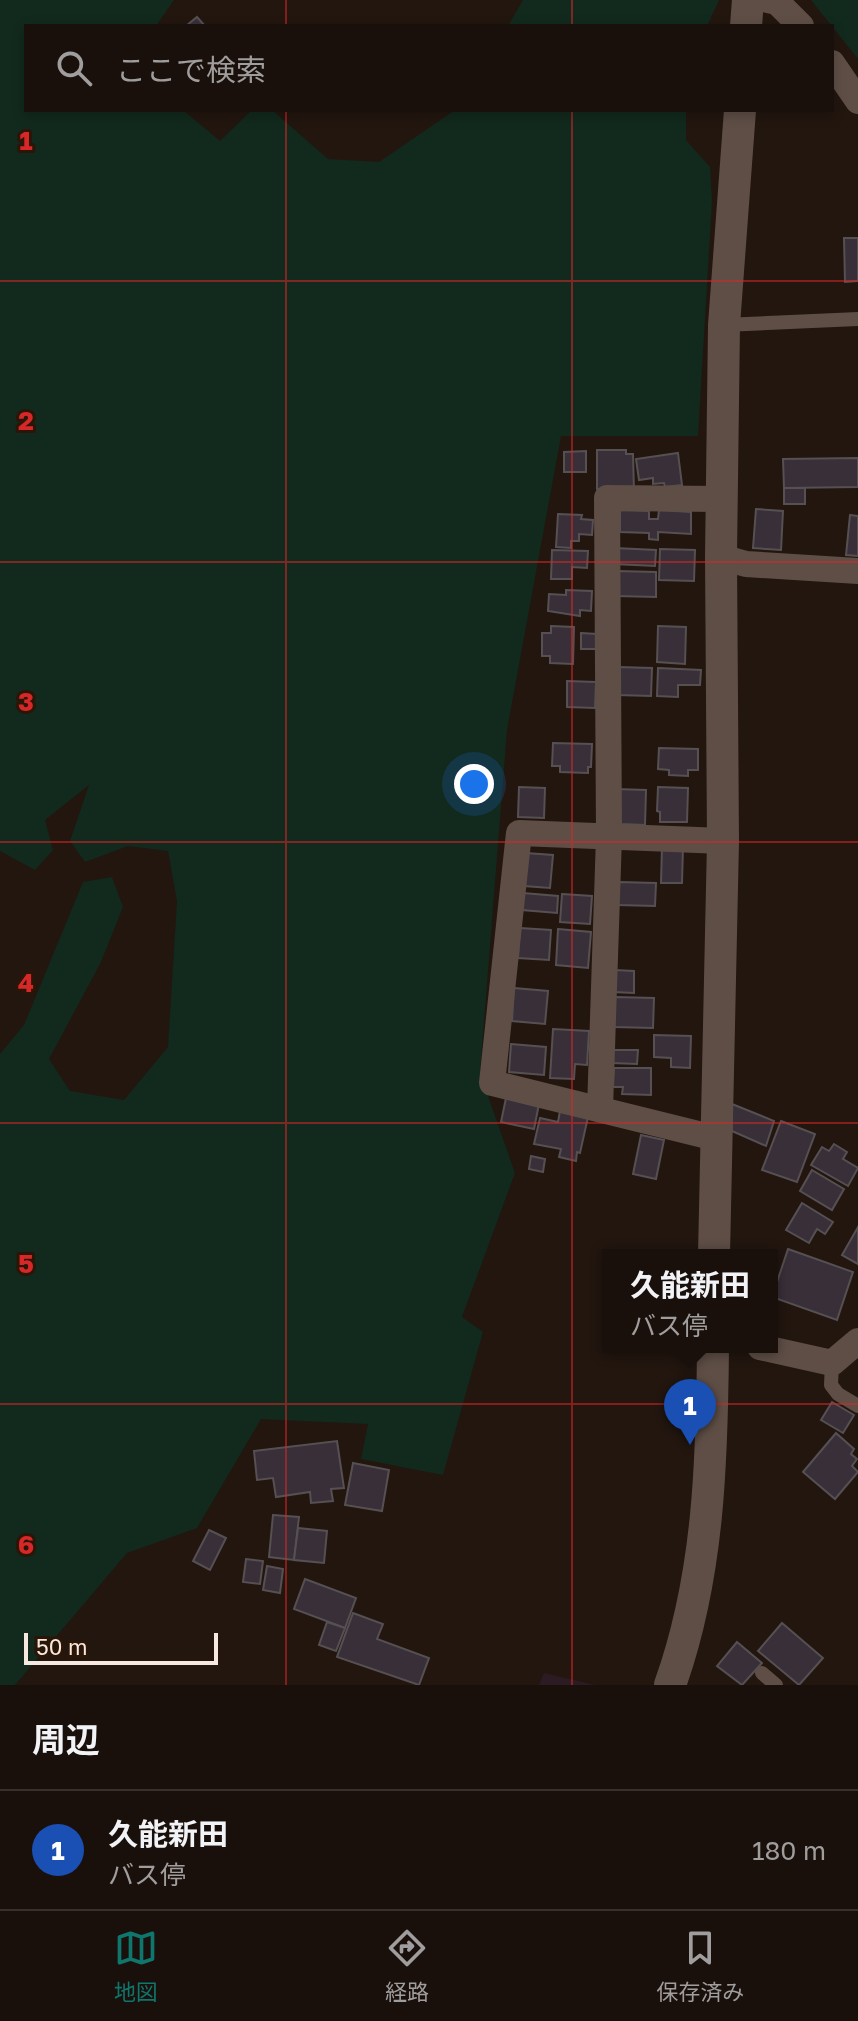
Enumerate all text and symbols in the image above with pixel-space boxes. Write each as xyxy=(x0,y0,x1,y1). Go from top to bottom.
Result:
search box xyxy=(24,24,834,112)
icon: search xyxy=(52,46,96,90)
text: ここで検索 xyxy=(116,52,266,88)
text: 1 xyxy=(19,125,33,156)
text: 2 xyxy=(18,405,34,436)
text: 3 xyxy=(18,686,34,717)
your location xyxy=(454,764,494,804)
text: 4 xyxy=(18,967,34,998)
text: 5 xyxy=(18,1248,34,1279)
popup xyxy=(602,1249,778,1353)
text: 久能新田 xyxy=(630,1267,750,1303)
text: バス停 xyxy=(630,1310,708,1341)
pin: 1 xyxy=(664,1379,716,1445)
text: 6 xyxy=(18,1529,34,1560)
scale bar xyxy=(24,1629,218,1665)
text: 50 m xyxy=(36,1633,87,1660)
text: 周辺 xyxy=(32,1719,100,1759)
text: 久能新田 xyxy=(108,1816,228,1852)
text: 1 xyxy=(51,1835,65,1866)
text: 180 m xyxy=(752,1835,826,1866)
text: バス停 xyxy=(108,1859,186,1890)
tab: 地図 xyxy=(114,1926,158,2006)
tab: 経路 xyxy=(385,1926,429,2006)
tab: 保存済み xyxy=(656,1926,744,2006)

